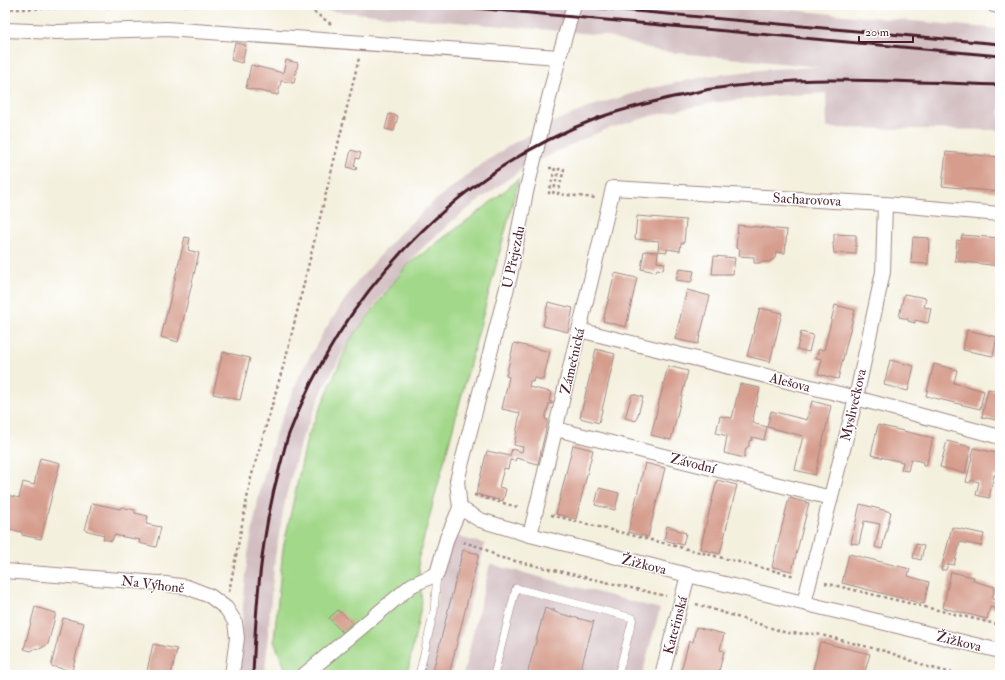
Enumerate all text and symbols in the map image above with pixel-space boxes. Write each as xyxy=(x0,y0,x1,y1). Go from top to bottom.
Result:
scale bar xyxy=(859,18,913,44)
text: 20 m xyxy=(865,25,890,40)
street label: Sacharovova xyxy=(772,189,842,210)
street label: U Přejezdu xyxy=(499,224,528,290)
street label: Zámečnická xyxy=(557,326,588,396)
street label: Myslivečkova xyxy=(837,367,871,443)
street label: Alešova xyxy=(767,369,812,396)
street label: Závodní xyxy=(668,450,719,478)
street label: Žižkova xyxy=(620,550,669,578)
street label: Na Výhoně xyxy=(120,572,186,598)
street label: Kateřinská xyxy=(660,594,691,656)
street label: Žižkova xyxy=(935,627,984,655)

